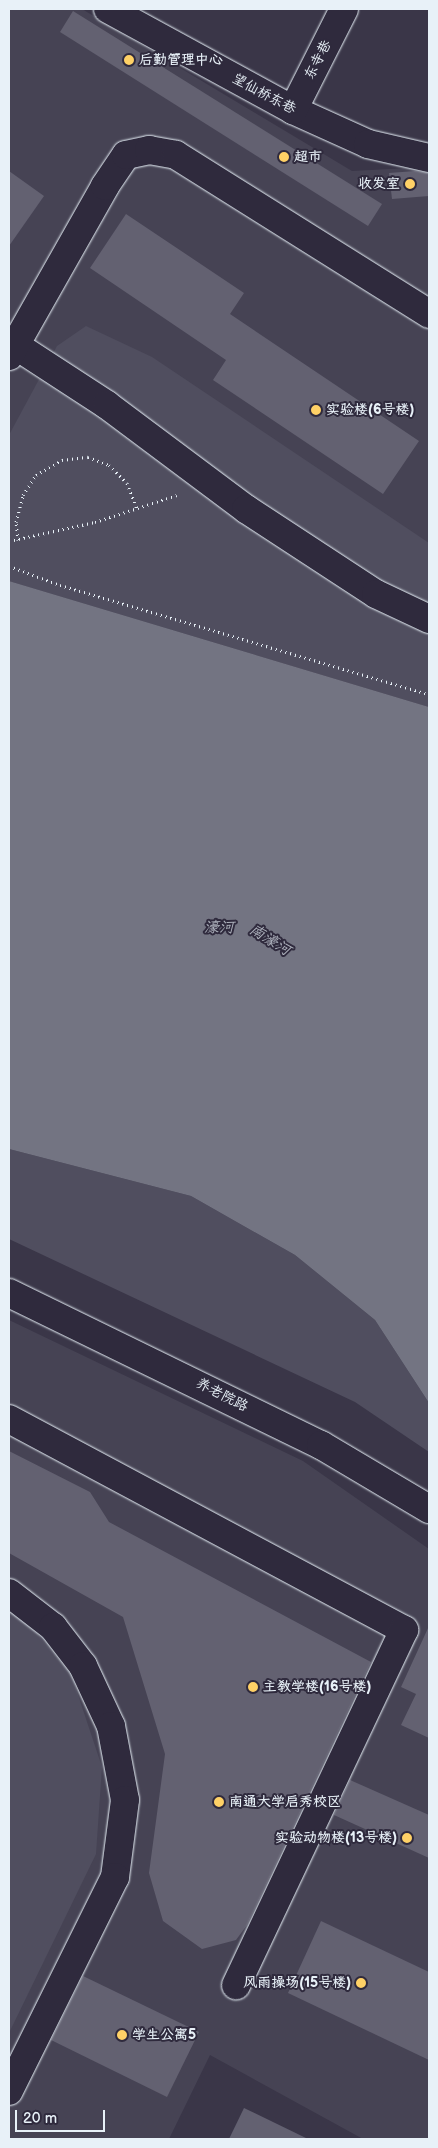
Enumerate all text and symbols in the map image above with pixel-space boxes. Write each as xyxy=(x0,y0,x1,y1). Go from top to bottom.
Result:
street label: 东寺巷 xyxy=(301,37,335,83)
place label: 后勤管理中心 xyxy=(139,52,223,68)
marker: 后勤管理中心 xyxy=(123,54,135,66)
street label: 望仙桥东巷 xyxy=(229,70,299,118)
place label: 超市 xyxy=(294,149,322,165)
marker: 超市 xyxy=(278,151,290,163)
place label: 收发室 xyxy=(358,176,400,192)
marker: 收发室 xyxy=(404,178,416,190)
place label: 实验楼(6号楼) xyxy=(326,402,414,418)
marker: 实验楼(6号楼) xyxy=(310,404,322,416)
water label: 濠河 xyxy=(204,919,234,937)
water label: 南濠河 xyxy=(246,920,294,960)
street label: 养老院路 xyxy=(193,1375,251,1415)
place label: 主教学楼(16号楼) xyxy=(263,1679,371,1695)
marker: 主教学楼(16号楼) xyxy=(247,1681,259,1693)
place label: 南通大学启秀校区 xyxy=(229,1794,341,1810)
marker: 南通大学启秀校区 xyxy=(213,1796,225,1808)
place label: 实验动物楼(13号楼) xyxy=(275,1830,397,1846)
marker: 实验动物楼(13号楼) xyxy=(401,1832,413,1844)
place label: 风雨操场(15号楼) xyxy=(243,1975,351,1991)
marker: 风雨操场(15号楼) xyxy=(355,1977,367,1989)
place label: 学生公寓5 xyxy=(132,2027,196,2043)
marker: 学生公寓5 xyxy=(116,2029,128,2041)
scale bar xyxy=(18,2100,108,2132)
text: 20 m xyxy=(23,2109,57,2128)

